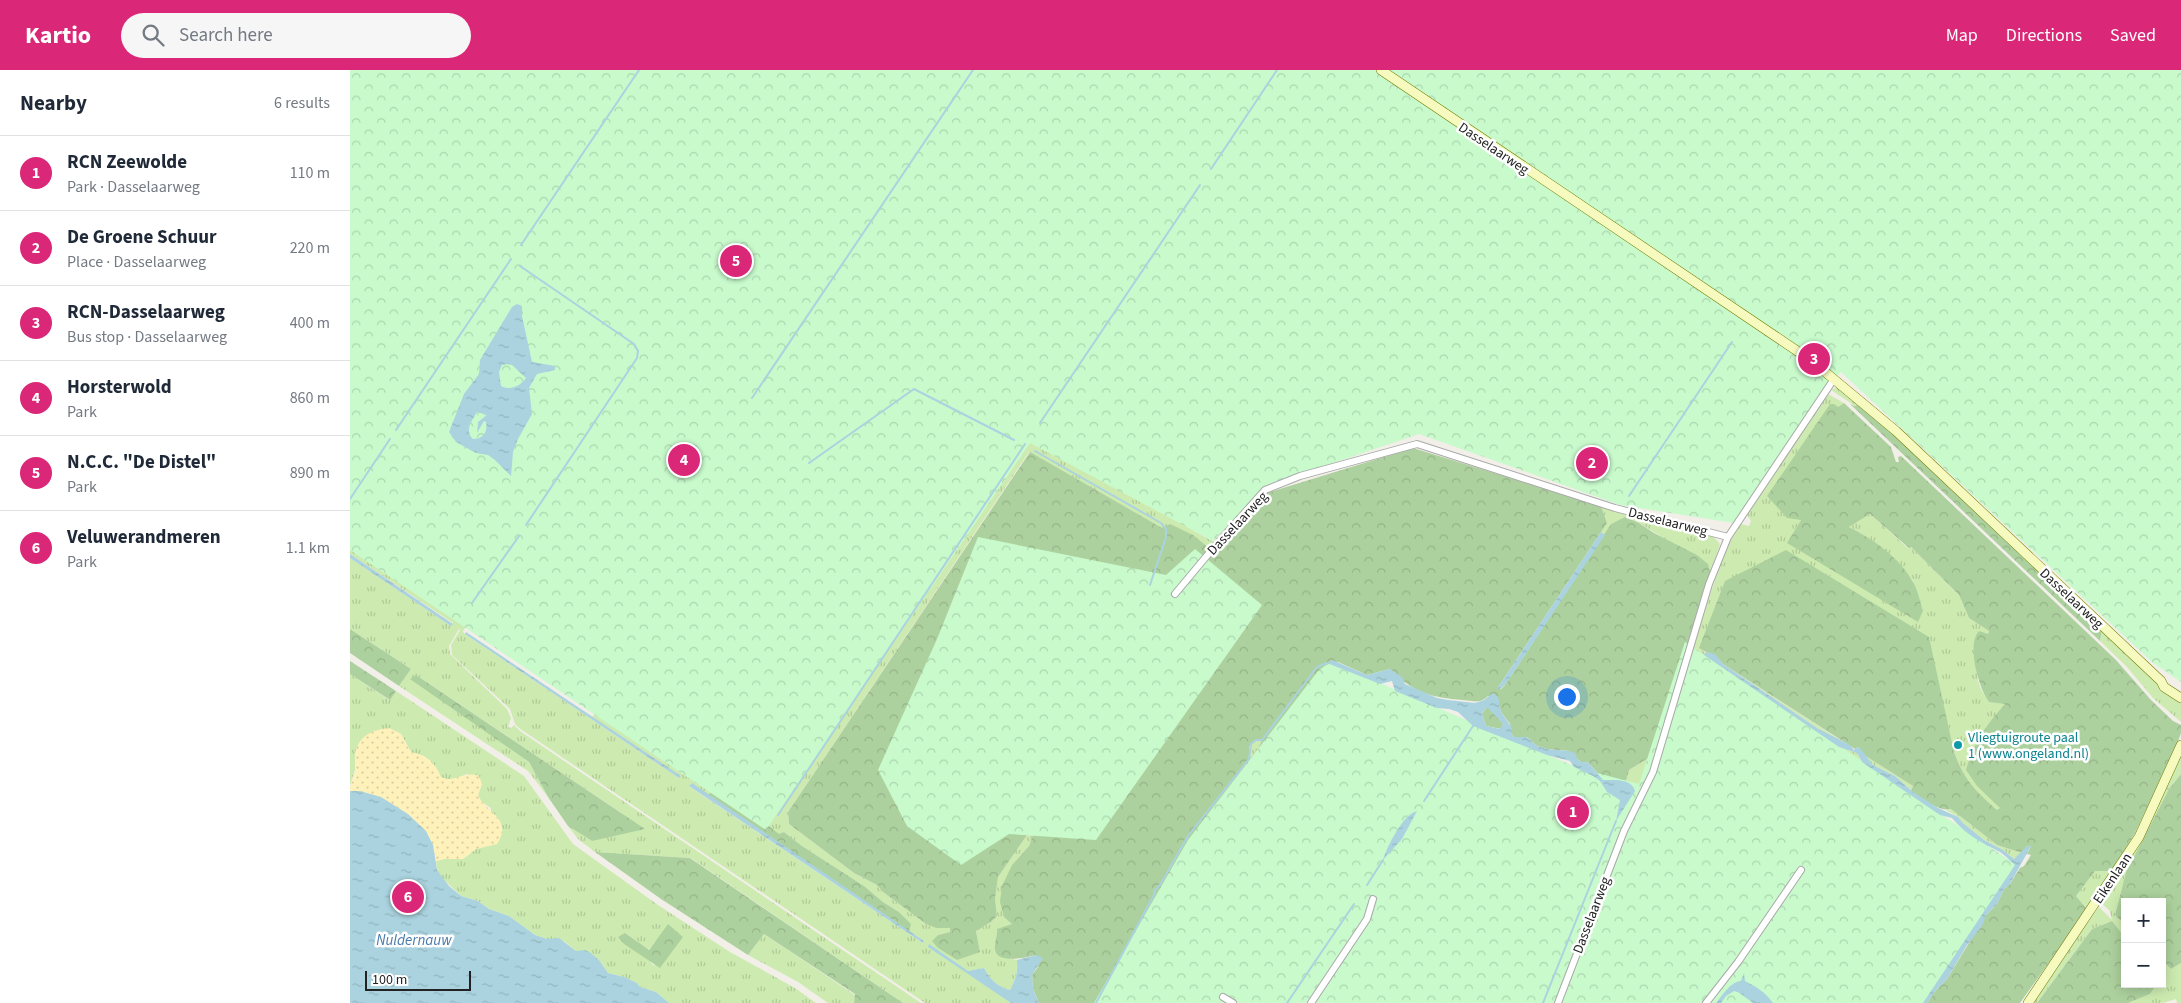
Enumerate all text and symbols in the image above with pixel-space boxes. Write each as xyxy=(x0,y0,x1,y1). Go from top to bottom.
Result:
search box xyxy=(121,13,471,58)
text: Kartio xyxy=(25,18,91,53)
icon: search xyxy=(139,21,167,49)
text: Search here xyxy=(179,22,273,49)
text: Map xyxy=(1946,23,1978,48)
text: Directions xyxy=(2006,23,2082,48)
text: Saved xyxy=(2110,23,2156,48)
text: Nearby xyxy=(20,88,87,118)
text: 6 results xyxy=(274,92,330,114)
street label: Dasselaarweg xyxy=(1454,118,1533,180)
text: RCN Zeewolde xyxy=(67,149,187,176)
text: 1 xyxy=(32,162,40,184)
text: 110 m xyxy=(290,162,330,184)
text: Park · Dasselaarweg xyxy=(67,176,200,198)
text: De Groene Schuur xyxy=(67,224,217,251)
text: 2 xyxy=(32,237,40,259)
text: 220 m xyxy=(290,237,330,259)
pin: 5 xyxy=(720,242,752,280)
text: Place · Dasselaarweg xyxy=(67,251,206,273)
text: RCN-Dasselaarweg xyxy=(67,299,225,326)
text: 3 xyxy=(32,312,40,334)
text: 400 m xyxy=(290,312,330,334)
text: Bus stop · Dasselaarweg xyxy=(67,326,227,348)
pin: 3 xyxy=(1798,340,1830,378)
text: Horsterwold xyxy=(67,374,172,401)
text: 4 xyxy=(32,387,40,409)
text: 860 m xyxy=(290,387,330,409)
text: Park xyxy=(67,401,97,423)
pin: 4 xyxy=(668,441,700,479)
pin: 2 xyxy=(1576,444,1608,482)
text: N.C.C. "De Distel" xyxy=(67,449,216,476)
text: 5 xyxy=(32,462,40,484)
text: 890 m xyxy=(290,462,330,484)
text: Park xyxy=(67,476,97,498)
street label: Dasselaarweg xyxy=(1203,487,1273,560)
street label: Dasselaarweg xyxy=(1626,502,1709,541)
text: Veluwerandmeren xyxy=(67,524,221,551)
text: 6 xyxy=(32,537,40,559)
text: 1.1 km xyxy=(286,537,330,559)
text: Park xyxy=(67,551,97,573)
street label: Dasselaarweg xyxy=(2035,564,2108,634)
your location xyxy=(1554,684,1580,710)
place label: Vliegtuigroute paal 1 (www.ongeland.nl) xyxy=(1968,728,2089,764)
marker: Vliegtuigroute paal 1 (www.ongeland.nl) xyxy=(1952,739,1964,751)
pin: 1 xyxy=(1557,793,1589,831)
street label: Eikenlaan xyxy=(2088,849,2137,908)
street label: Dasselaarweg xyxy=(1568,874,1616,957)
pin: 6 xyxy=(392,878,424,916)
map controls xyxy=(2121,898,2166,988)
button: + xyxy=(2121,898,2166,943)
water label: Nuldernauw xyxy=(376,930,452,951)
button: − xyxy=(2121,943,2166,988)
scale bar xyxy=(365,968,471,991)
text: 100 m xyxy=(372,970,407,990)

